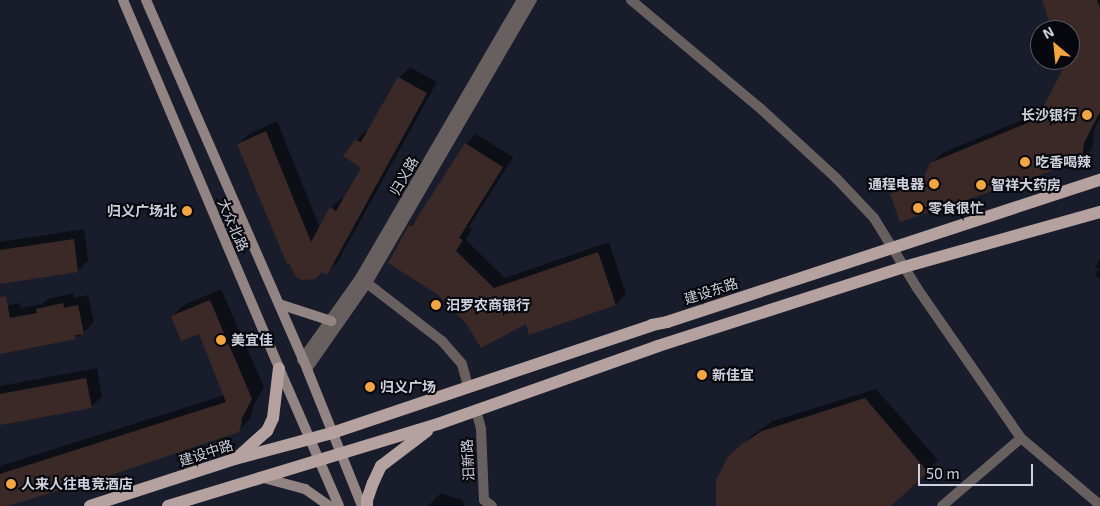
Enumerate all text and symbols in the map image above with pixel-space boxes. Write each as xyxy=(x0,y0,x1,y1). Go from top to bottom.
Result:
north arrow xyxy=(1030,20,1080,70)
text: N xyxy=(1040,22,1057,42)
place label: 长沙银行 xyxy=(1021,107,1077,123)
marker: 长沙银行 xyxy=(1081,109,1093,121)
street label: 归义路 xyxy=(386,154,422,198)
place label: 吃香喝辣 xyxy=(1035,154,1091,170)
marker: 吃香喝辣 xyxy=(1019,156,1031,168)
place label: 通程电器 xyxy=(868,176,924,192)
place label: 智祥大药房 xyxy=(991,177,1061,193)
marker: 通程电器 xyxy=(928,178,940,190)
marker: 智祥大药房 xyxy=(975,179,987,191)
street label: 大众北路 xyxy=(214,196,252,254)
place label: 零食很忙 xyxy=(928,200,984,216)
marker: 零食很忙 xyxy=(912,202,924,214)
place label: 归义广场北 xyxy=(107,203,177,219)
marker: 归义广场北 xyxy=(181,205,193,217)
street label: 建设东路 xyxy=(682,274,740,308)
place label: 汨罗农商银行 xyxy=(446,297,530,313)
marker: 汨罗农商银行 xyxy=(430,299,442,311)
place label: 美宜佳 xyxy=(231,332,273,348)
marker: 美宜佳 xyxy=(215,334,227,346)
place label: 新佳宜 xyxy=(712,367,754,383)
marker: 新佳宜 xyxy=(696,369,708,381)
place label: 归义广场 xyxy=(380,379,436,395)
marker: 归义广场 xyxy=(364,381,376,393)
street label: 建设中路 xyxy=(177,436,235,470)
street label: 汨新路 xyxy=(459,439,477,481)
scale bar xyxy=(920,454,1035,486)
text: 50 m xyxy=(926,464,960,482)
place label: 人来人往电竞酒店 xyxy=(21,476,133,492)
marker: 人来人往电竞酒店 xyxy=(5,478,17,490)

